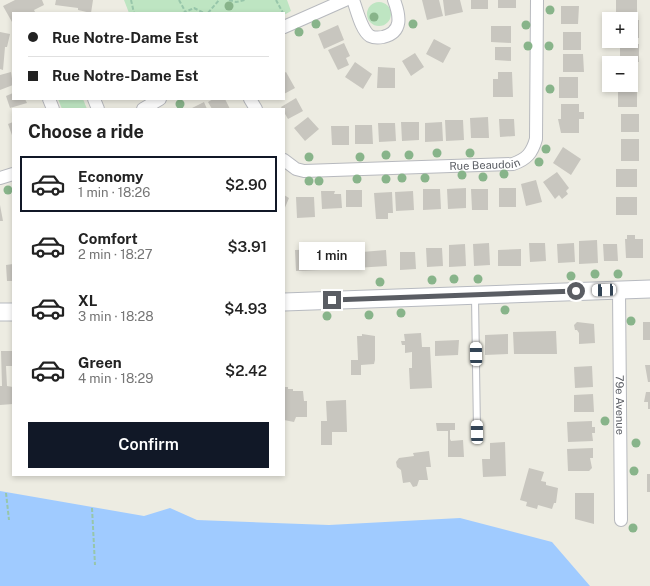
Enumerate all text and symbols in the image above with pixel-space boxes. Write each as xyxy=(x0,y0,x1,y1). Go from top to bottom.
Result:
map controls xyxy=(602,12,638,92)
button: + xyxy=(602,12,638,48)
text: Rue Notre-Dame Est xyxy=(52,29,199,46)
button: − xyxy=(602,56,638,92)
text: Rue Notre-Dame Est xyxy=(52,67,199,84)
text: Choose a ride xyxy=(28,121,144,142)
street label: Rue Beaudoin xyxy=(449,156,522,172)
icon: car xyxy=(30,166,66,202)
text: Economy xyxy=(78,168,143,185)
text: $2.90 xyxy=(225,176,267,193)
text: 1 min · 18:26 xyxy=(78,185,150,200)
icon: car xyxy=(30,228,66,264)
text: Comfort xyxy=(78,230,138,247)
text: $3.91 xyxy=(228,238,267,255)
callout: 1 min xyxy=(299,242,365,270)
text: 2 min · 18:27 xyxy=(78,247,153,262)
text: 1 min xyxy=(317,248,347,263)
route start xyxy=(567,282,585,300)
car xyxy=(592,284,616,296)
icon: car xyxy=(30,290,66,326)
route end xyxy=(323,291,341,309)
text: XL xyxy=(78,292,97,309)
text: $4.93 xyxy=(224,300,267,317)
text: 3 min · 18:28 xyxy=(78,309,154,324)
car xyxy=(470,342,482,366)
icon: car xyxy=(30,352,66,388)
text: Green xyxy=(78,354,122,371)
text: $2.42 xyxy=(225,362,267,379)
text: 4 min · 18:29 xyxy=(78,371,153,386)
street label: 79e Avenue xyxy=(614,375,626,435)
car xyxy=(471,420,483,444)
button: Confirm xyxy=(28,422,269,468)

